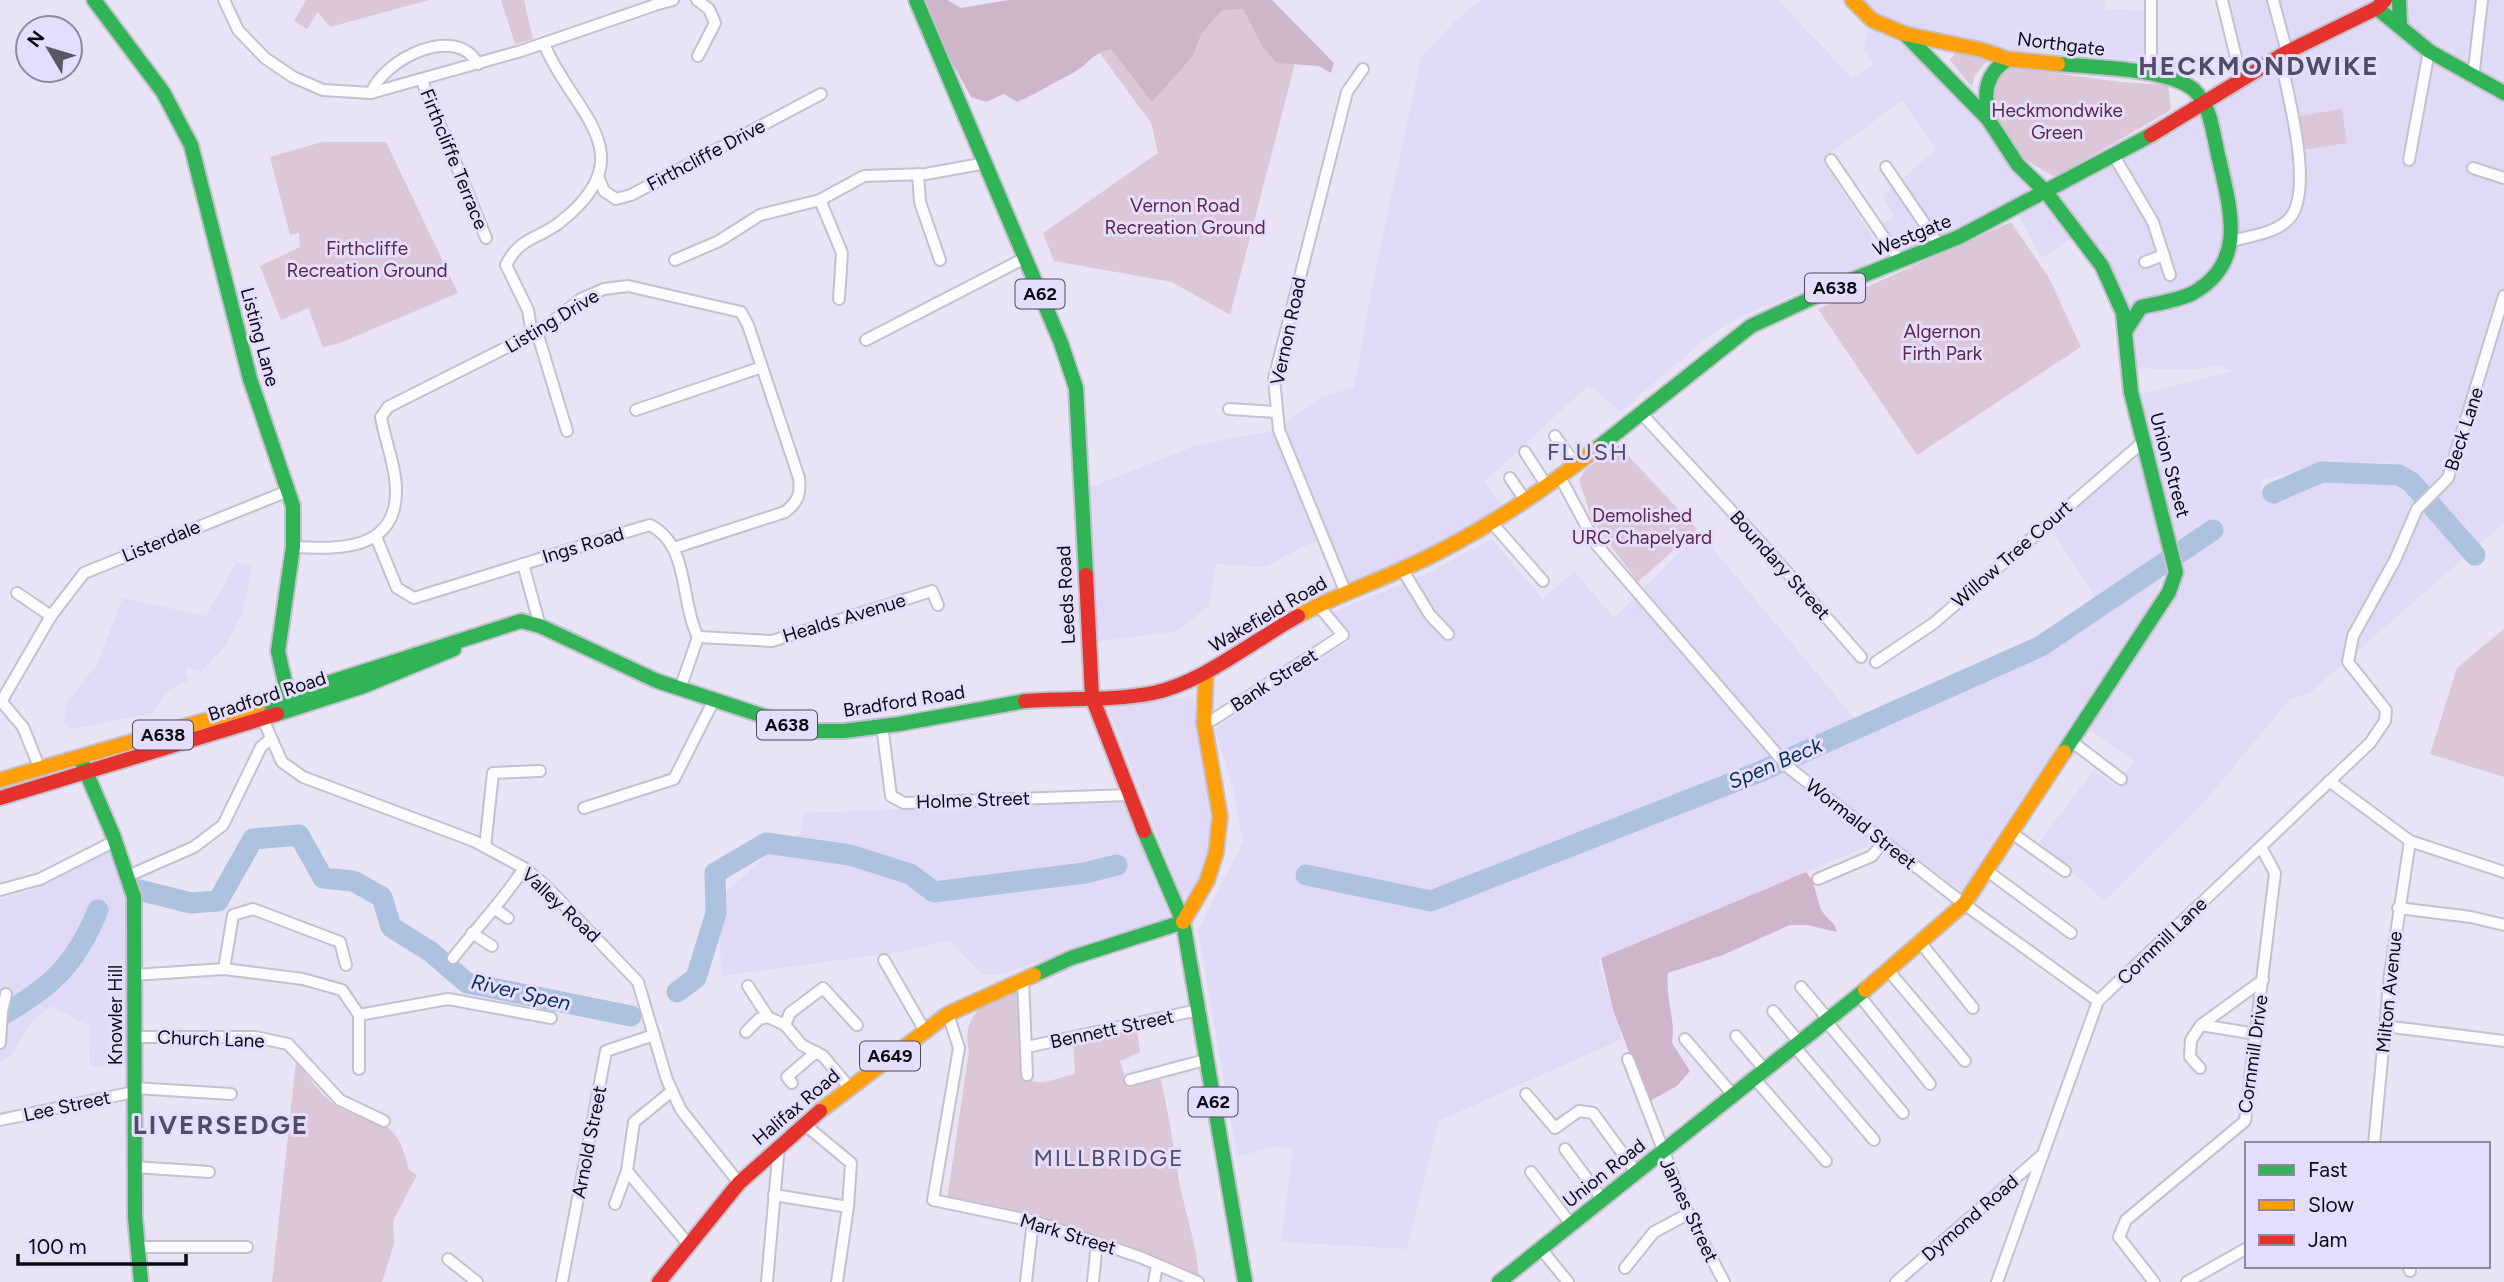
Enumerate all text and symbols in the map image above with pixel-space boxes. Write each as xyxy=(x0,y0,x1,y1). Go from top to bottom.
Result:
north arrow xyxy=(14,14,84,84)
text: N xyxy=(22,26,50,52)
street label: Northgate xyxy=(2016,27,2106,61)
district label: HECKMONDWIKE xyxy=(2138,50,2380,82)
street label: Firthcliffe Terrace xyxy=(415,85,493,233)
park label: Heckmondwike Green xyxy=(1991,99,2123,144)
street label: Firthcliffe Drive xyxy=(643,114,769,196)
park label: Vernon Road Recreation Ground xyxy=(1104,194,1266,239)
street label: Westgate xyxy=(1870,209,1954,261)
park label: Firthcliffe Recreation Ground xyxy=(286,237,448,282)
road number: A638 xyxy=(1805,274,1865,302)
street label: Vernon Road xyxy=(1265,275,1311,387)
road number: A62 xyxy=(1016,280,1064,308)
street label: Listing Drive xyxy=(501,284,603,358)
street label: Listing Lane xyxy=(236,285,284,389)
park label: Algernon Firth Park xyxy=(1902,320,1983,365)
street label: Beck Lane xyxy=(2440,384,2488,474)
street label: Union Street xyxy=(2145,410,2195,520)
district label: FLUSH xyxy=(1547,438,1629,466)
street label: Willow Tree Court xyxy=(1947,496,2077,612)
park label: Demolished URC Chapelyard xyxy=(1572,504,1712,549)
street label: Boundary Street xyxy=(1725,506,1835,624)
street label: Listerdale xyxy=(118,515,204,567)
street label: Ings Road xyxy=(539,522,627,568)
street label: Leeds Road xyxy=(1052,545,1080,645)
street label: Wakefield Road xyxy=(1205,571,1331,657)
street label: Healds Avenue xyxy=(780,588,908,648)
street label: Bank Street xyxy=(1226,643,1322,717)
street label: Bradford Road xyxy=(205,666,329,726)
street label: Bradford Road xyxy=(842,680,966,722)
road number: A638 xyxy=(757,710,817,740)
road number: A638 xyxy=(133,720,193,750)
water label: Spen Beck xyxy=(1724,732,1826,794)
street label: Wormald Street xyxy=(1801,774,1921,874)
street label: Holme Street xyxy=(916,787,1030,813)
street label: Valley Road xyxy=(517,863,605,947)
street label: Cornmill Lane xyxy=(2112,892,2212,990)
street label: Milton Avenue xyxy=(2371,930,2407,1054)
street label: Knowler Hill xyxy=(104,965,127,1065)
water label: River Spen xyxy=(469,968,573,1016)
street label: Cornmill Drive xyxy=(2233,993,2273,1115)
street label: Bennett Street xyxy=(1048,1005,1176,1053)
street label: Church Lane xyxy=(157,1026,265,1052)
road number: A649 xyxy=(860,1042,920,1070)
street label: Halifax Road xyxy=(748,1064,844,1150)
street label: Arnold Street xyxy=(567,1084,611,1200)
street label: Lee Street xyxy=(21,1086,113,1126)
road number: A62 xyxy=(1188,1087,1238,1116)
district label: LIVERSEDGE xyxy=(133,1109,309,1141)
street label: Union Road xyxy=(1558,1134,1650,1212)
legend xyxy=(2245,1142,2490,1268)
district label: MILLBRIDGE xyxy=(1033,1144,1185,1172)
street label: James Street xyxy=(1655,1154,1723,1266)
text: Fast xyxy=(2308,1157,2348,1182)
street label: Dymond Road xyxy=(1917,1170,2023,1266)
text: Slow xyxy=(2308,1192,2354,1217)
street label: Mark Street xyxy=(1017,1208,1119,1260)
scale bar xyxy=(18,1222,186,1266)
text: Jam xyxy=(2308,1227,2347,1252)
text: 100 m xyxy=(28,1234,87,1259)

